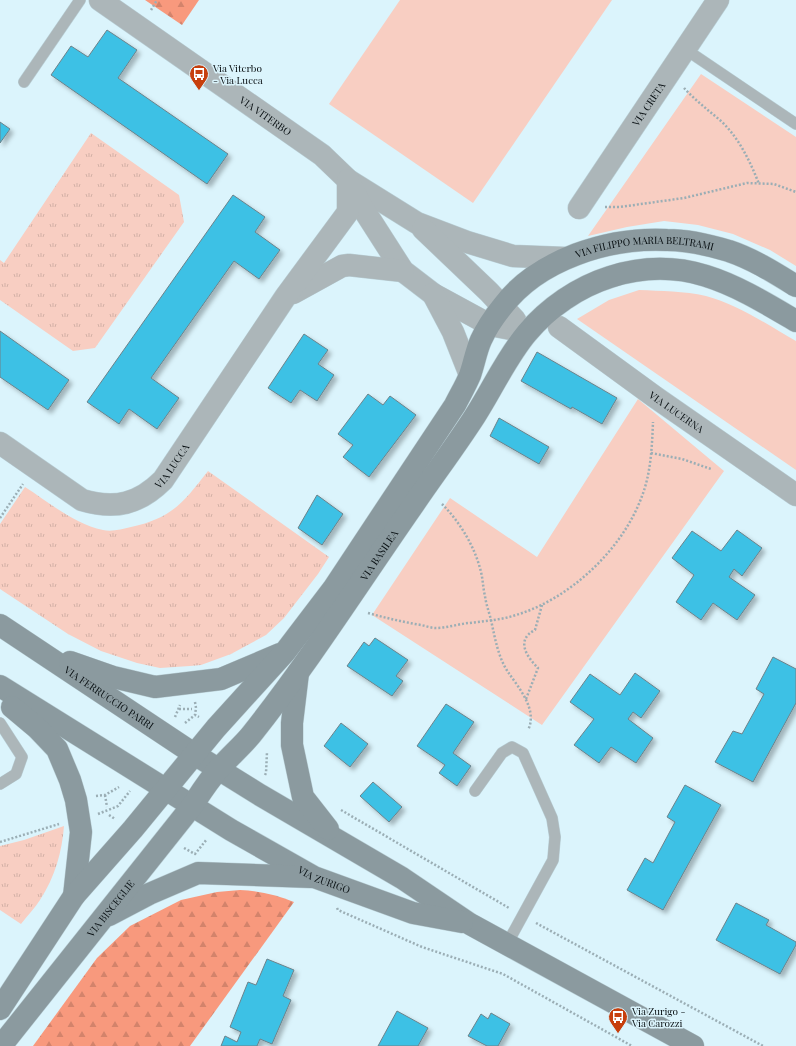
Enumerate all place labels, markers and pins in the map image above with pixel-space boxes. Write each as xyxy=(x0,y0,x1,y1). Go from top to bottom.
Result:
place label: Via Viterbo - Via Lucca xyxy=(212,61,263,87)
bus stop icon: Via Viterbo - Via Lucca xyxy=(188,63,210,91)
place label: Via Zurigo - Via Carozzi xyxy=(631,1004,686,1030)
bus stop icon: Via Zurigo - Via Carozzi xyxy=(607,1006,629,1034)

